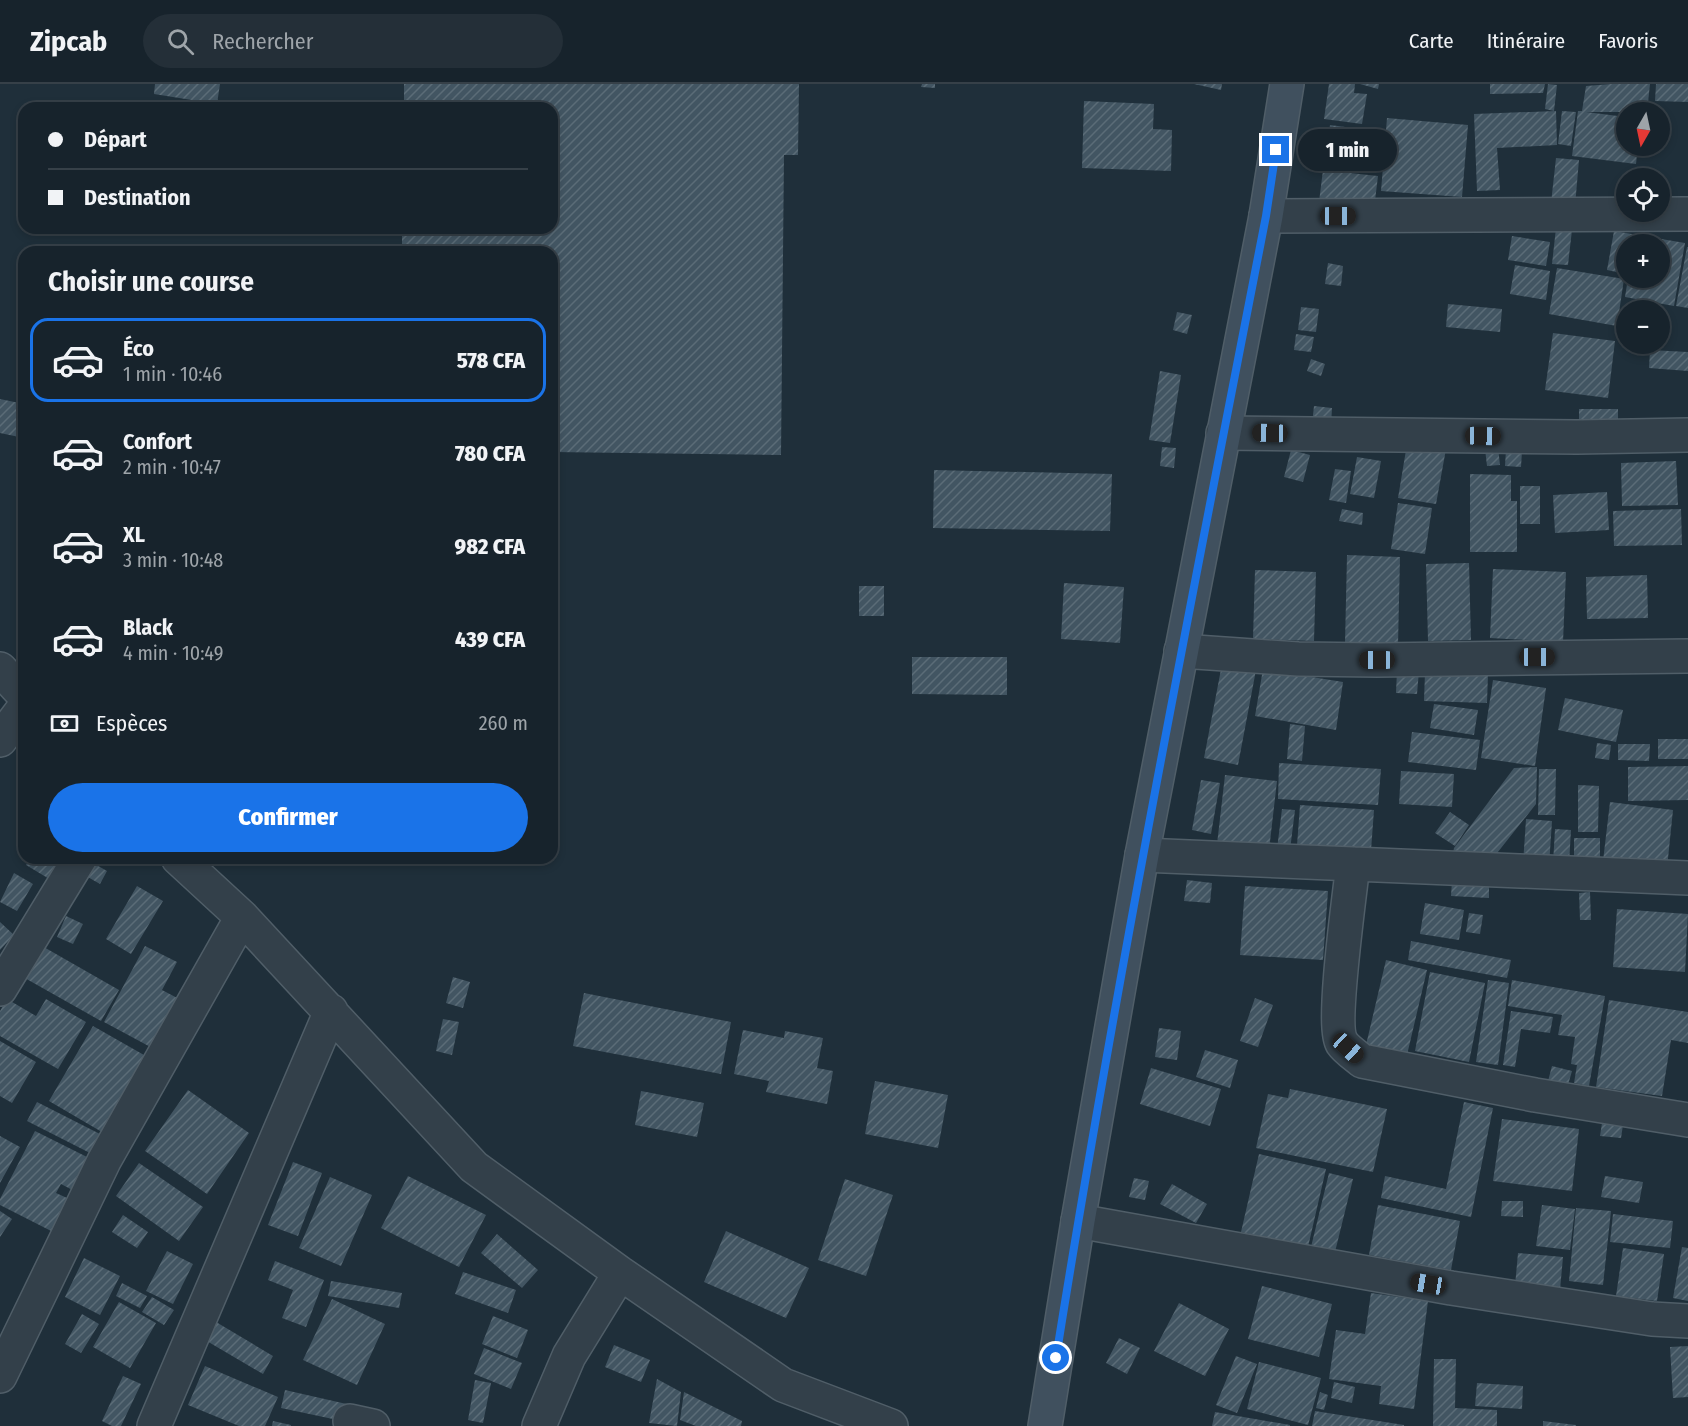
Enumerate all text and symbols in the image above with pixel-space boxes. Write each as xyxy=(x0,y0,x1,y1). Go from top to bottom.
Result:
search box xyxy=(143,14,563,68)
text: Zipcab xyxy=(30,25,107,58)
icon: search xyxy=(164,25,197,58)
text: Rechercher xyxy=(212,28,313,55)
text: Carte xyxy=(1409,28,1454,54)
text: Itinéraire xyxy=(1487,28,1565,54)
text: Favoris xyxy=(1598,28,1658,54)
north arrow xyxy=(1616,102,1670,156)
map controls xyxy=(1616,102,1670,354)
text: Départ xyxy=(84,126,147,153)
callout: 1 min xyxy=(1297,129,1396,171)
route end xyxy=(1262,136,1289,163)
text: 1 min xyxy=(1326,138,1369,162)
button: locate xyxy=(1616,168,1670,222)
text: Destination xyxy=(84,184,191,211)
car xyxy=(1320,207,1356,225)
button: + xyxy=(1616,234,1670,288)
text: Choisir une course xyxy=(48,266,254,298)
button: − xyxy=(1616,300,1670,354)
icon: car xyxy=(51,333,105,387)
text: Éco xyxy=(123,335,154,362)
text: 578 CFA xyxy=(457,347,525,374)
text: 1 min · 10:46 xyxy=(123,362,222,386)
car xyxy=(1252,424,1288,442)
icon: car xyxy=(51,426,105,480)
car xyxy=(1465,427,1501,445)
text: Confort xyxy=(123,428,192,455)
text: 780 CFA xyxy=(455,440,525,467)
text: 2 min · 10:47 xyxy=(123,455,221,479)
icon: car xyxy=(51,519,105,573)
text: XL xyxy=(123,521,145,548)
text: 982 CFA xyxy=(455,533,525,560)
text: 3 min · 10:48 xyxy=(123,548,223,572)
icon: car xyxy=(51,612,105,666)
text: Black xyxy=(123,614,173,641)
text: 439 CFA xyxy=(455,626,525,653)
text: 4 min · 10:49 xyxy=(123,641,223,665)
car xyxy=(1519,648,1555,666)
car xyxy=(1359,651,1395,669)
icon: cash xyxy=(48,707,81,740)
text: Espèces xyxy=(96,710,167,737)
text: 260 m xyxy=(479,711,528,735)
button: Confirmer xyxy=(48,783,528,852)
car xyxy=(1329,1029,1367,1067)
car xyxy=(1409,1272,1447,1296)
route start xyxy=(1042,1344,1069,1371)

